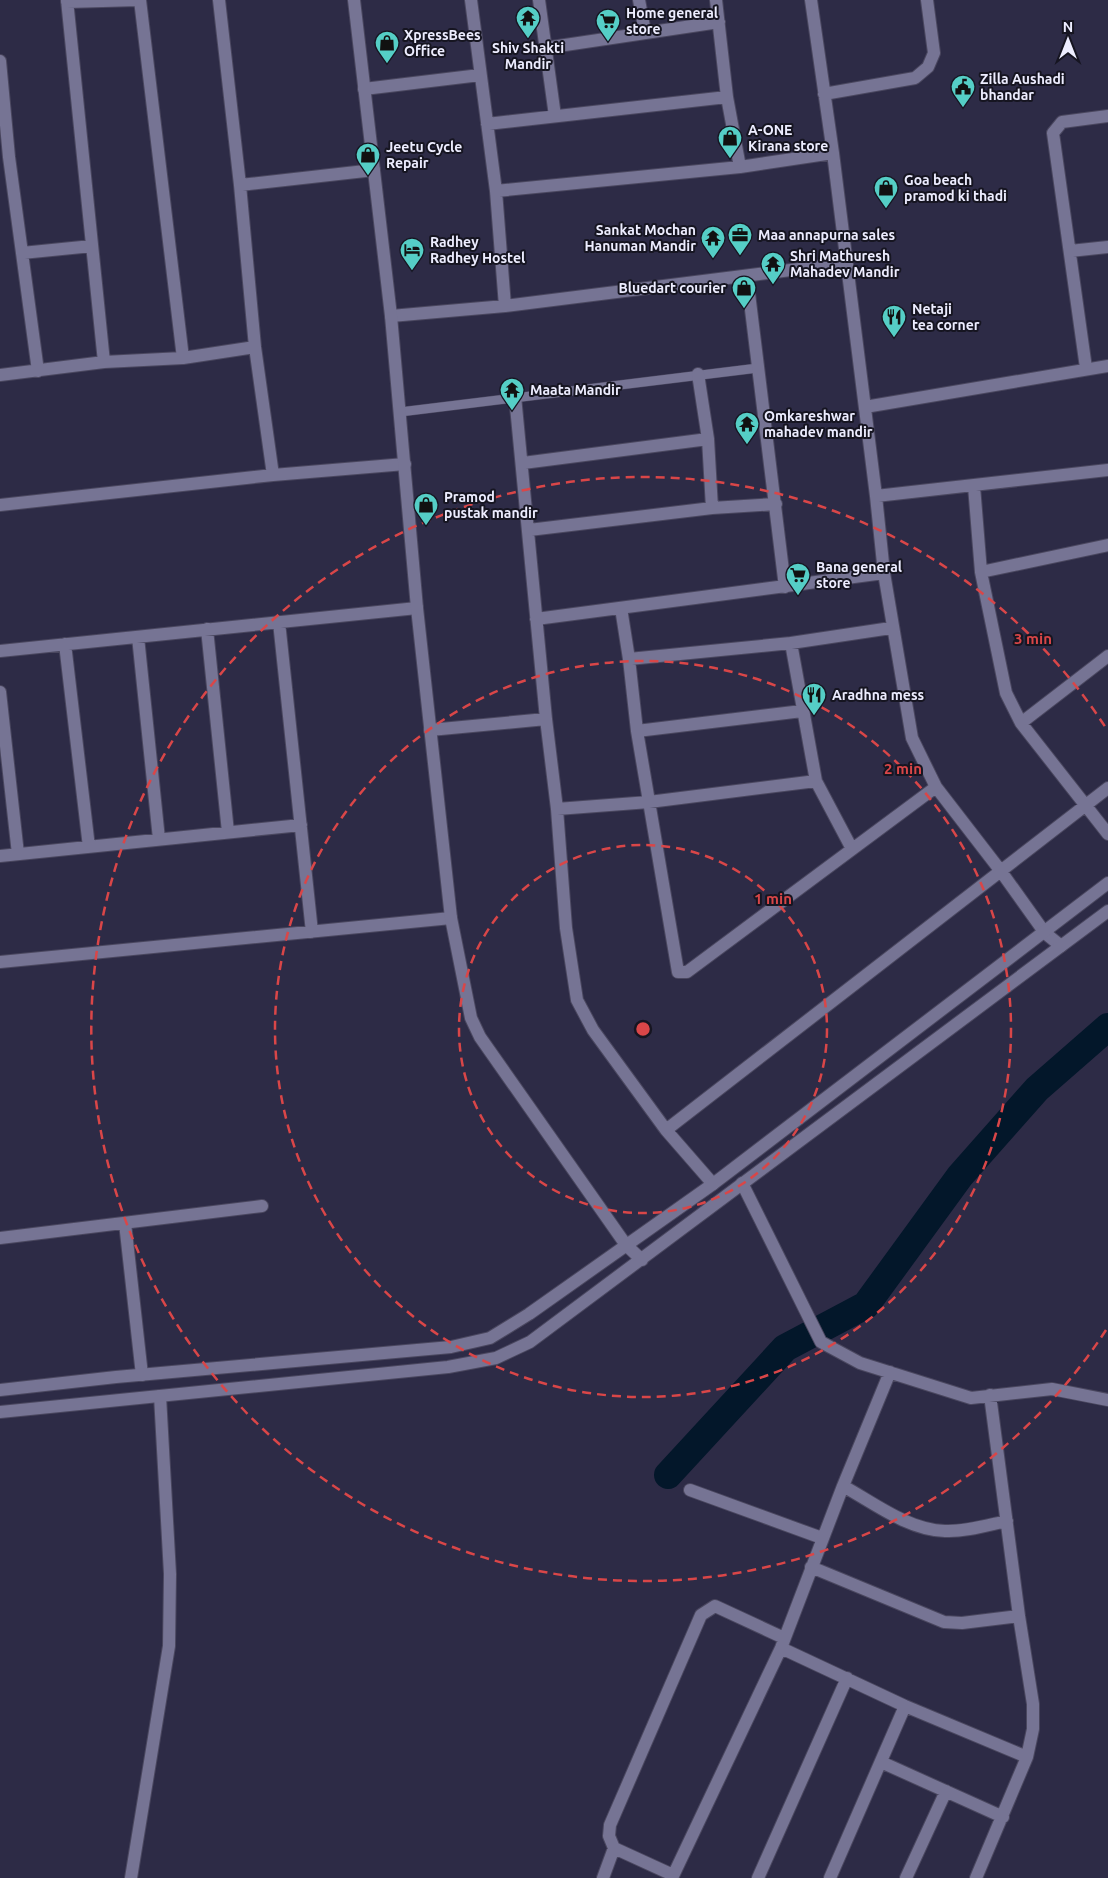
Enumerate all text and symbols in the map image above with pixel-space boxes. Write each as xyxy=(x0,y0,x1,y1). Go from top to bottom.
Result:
temple icon: Shiv Shakti Mandir xyxy=(515,5,541,39)
place label: Home general store xyxy=(626,5,718,37)
supermarket icon: Home general store xyxy=(595,8,621,42)
north arrow xyxy=(1043,15,1093,65)
text: N xyxy=(1063,19,1073,35)
place label: XpressBees Office xyxy=(404,27,481,59)
shop icon: XpressBees Office xyxy=(374,30,400,64)
place label: Shiv Shakti Mandir xyxy=(492,40,564,72)
place label: Zilla Aushadi bhandar xyxy=(980,71,1065,103)
public building icon: Zilla Aushadi bhandar xyxy=(950,74,976,108)
place label: A-ONE Kirana store xyxy=(748,122,828,154)
shop icon: A-ONE Kirana store xyxy=(717,125,743,159)
place label: Jeetu Cycle Repair xyxy=(386,139,462,171)
shop icon: Jeetu Cycle Repair xyxy=(355,142,381,176)
place label: Goa beach pramod ki thadi xyxy=(904,172,1007,204)
shop icon: Goa beach pramod ki thadi xyxy=(873,175,899,209)
place label: Sankat Mochan Hanuman Mandir xyxy=(584,222,696,254)
office icon: Maa annapurna sales xyxy=(727,222,753,256)
temple icon: Sankat Mochan Hanuman Mandir xyxy=(700,225,726,259)
place label: Maa annapurna sales xyxy=(758,227,896,243)
place label: Radhey Radhey Hostel xyxy=(430,234,525,266)
hotel icon: Radhey Radhey Hostel xyxy=(399,237,425,271)
place label: Shri Mathuresh Mahadev Mandir xyxy=(790,248,900,280)
temple icon: Shri Mathuresh Mahadev Mandir xyxy=(760,251,786,285)
shop icon: Bluedart courier xyxy=(731,275,757,309)
place label: Bluedart courier xyxy=(618,280,726,296)
place label: Netaji tea corner xyxy=(912,301,980,333)
restaurant icon: Netaji tea corner xyxy=(881,304,907,338)
temple icon: Maata Mandir xyxy=(499,377,525,411)
place label: Maata Mandir xyxy=(530,382,621,398)
place label: Omkareshwar mahadev mandir xyxy=(764,408,873,440)
temple icon: Omkareshwar mahadev mandir xyxy=(734,411,760,445)
place label: Pramod pustak mandir xyxy=(444,489,538,521)
shop icon: Pramod pustak mandir xyxy=(413,492,439,526)
place label: Bana general store xyxy=(816,559,902,591)
supermarket icon: Bana general store xyxy=(785,562,811,596)
text: 3 min xyxy=(1014,630,1052,647)
restaurant icon: Aradhna mess xyxy=(801,682,827,716)
place label: Aradhna mess xyxy=(832,687,925,703)
text: 2 min xyxy=(884,760,922,777)
text: 1 min xyxy=(754,890,792,907)
centre of rings xyxy=(634,1020,652,1038)

